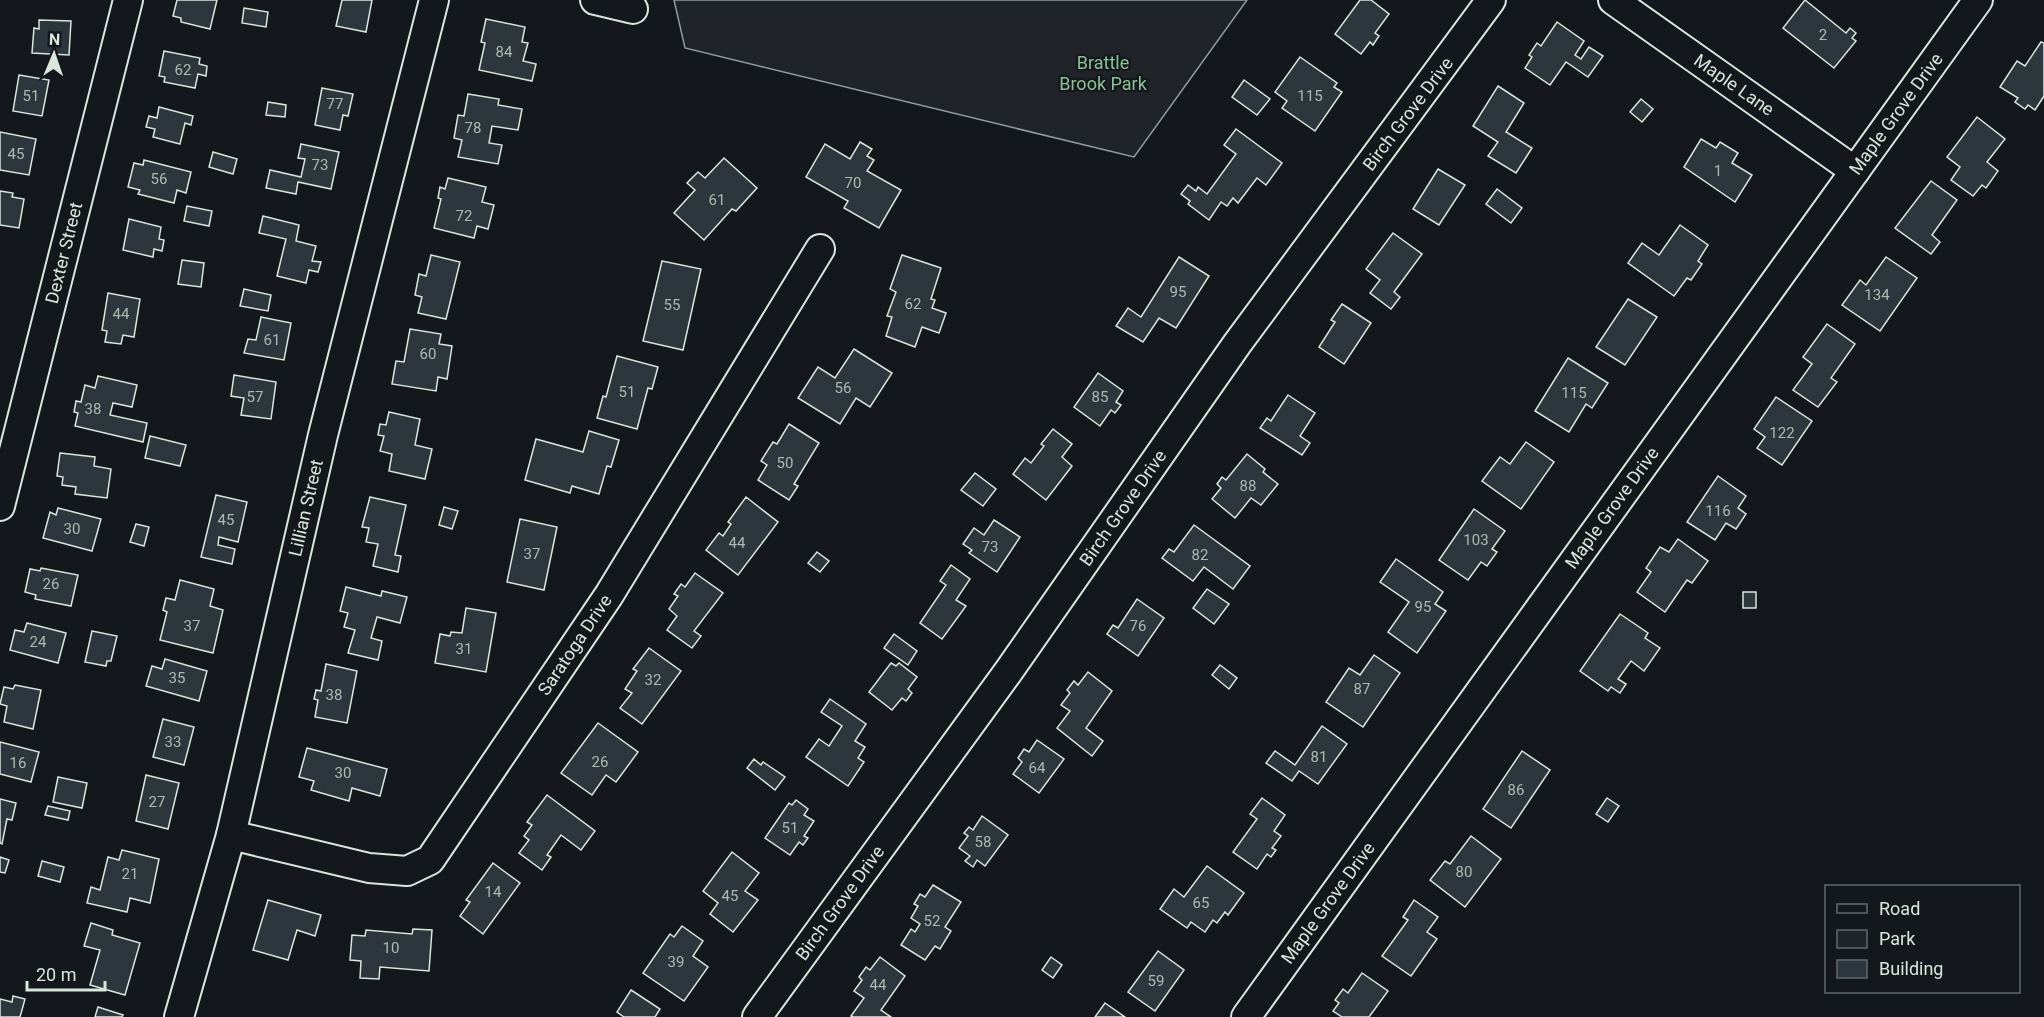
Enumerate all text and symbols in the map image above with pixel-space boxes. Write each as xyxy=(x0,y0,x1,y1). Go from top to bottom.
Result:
north arrow xyxy=(24,24,84,84)
house number: 2 xyxy=(1819,26,1827,44)
text: N xyxy=(49,30,60,49)
house number: 84 xyxy=(496,43,513,61)
street label: Maple Lane xyxy=(1690,49,1778,120)
street label: Maple Grove Drive xyxy=(1844,49,1947,179)
park label: Brattle Brook Park xyxy=(1059,52,1148,94)
street label: Birch Grove Drive xyxy=(1358,53,1457,175)
house number: 62 xyxy=(175,61,191,79)
house number: 51 xyxy=(23,87,39,105)
house number: 115 xyxy=(1297,87,1323,105)
house number: 77 xyxy=(327,95,343,113)
house number: 78 xyxy=(465,119,481,137)
house number: 45 xyxy=(8,145,24,163)
house number: 73 xyxy=(312,156,328,174)
house number: 1 xyxy=(1714,162,1722,180)
house number: 56 xyxy=(151,170,167,188)
house number: 70 xyxy=(845,174,861,192)
house number: 61 xyxy=(709,191,725,209)
street label: Dexter Street xyxy=(41,200,86,306)
house number: 72 xyxy=(456,207,472,225)
house number: 95 xyxy=(1170,283,1186,301)
house number: 134 xyxy=(1864,286,1890,304)
house number: 62 xyxy=(905,295,921,313)
house number: 55 xyxy=(664,296,680,314)
house number: 44 xyxy=(113,305,130,323)
house number: 61 xyxy=(264,331,280,349)
house number: 60 xyxy=(420,345,436,363)
house number: 56 xyxy=(835,379,851,397)
house number: 51 xyxy=(619,383,635,401)
house number: 115 xyxy=(1561,384,1587,402)
house number: 57 xyxy=(247,388,263,406)
house number: 85 xyxy=(1092,388,1108,406)
house number: 38 xyxy=(85,400,101,418)
house number: 122 xyxy=(1769,424,1795,442)
street label: Maple Grove Drive xyxy=(1560,443,1663,573)
street label: Birch Grove Drive xyxy=(1075,446,1170,570)
house number: 50 xyxy=(777,454,793,472)
street label: Lillian Street xyxy=(284,457,327,558)
house number: 88 xyxy=(1240,477,1256,495)
house number: 116 xyxy=(1705,502,1731,520)
house number: 45 xyxy=(218,511,234,529)
house number: 30 xyxy=(64,520,80,538)
house number: 103 xyxy=(1463,531,1489,549)
house number: 44 xyxy=(729,534,746,552)
house number: 73 xyxy=(982,538,998,556)
house number: 37 xyxy=(524,545,540,563)
house number: 82 xyxy=(1192,546,1208,564)
house number: 26 xyxy=(43,575,59,593)
street label: Saratoga Drive xyxy=(533,590,616,699)
house number: 95 xyxy=(1415,598,1431,616)
house number: 37 xyxy=(184,617,200,635)
house number: 76 xyxy=(1130,617,1146,635)
house number: 24 xyxy=(30,633,47,651)
house number: 31 xyxy=(456,640,472,658)
house number: 35 xyxy=(169,669,185,687)
house number: 32 xyxy=(645,671,661,689)
house number: 87 xyxy=(1354,680,1370,698)
house number: 38 xyxy=(326,686,342,704)
house number: 33 xyxy=(165,733,181,751)
house number: 81 xyxy=(1311,748,1327,766)
house number: 26 xyxy=(592,753,608,771)
house number: 16 xyxy=(10,754,26,772)
house number: 64 xyxy=(1029,759,1046,777)
house number: 30 xyxy=(335,764,351,782)
house number: 86 xyxy=(1508,781,1524,799)
house number: 27 xyxy=(149,793,165,811)
house number: 51 xyxy=(782,819,798,837)
house number: 58 xyxy=(975,833,991,851)
street label: Maple Grove Drive xyxy=(1276,838,1379,968)
street label: Birch Grove Drive xyxy=(791,841,888,964)
house number: 80 xyxy=(1456,863,1472,881)
house number: 21 xyxy=(122,865,138,883)
house number: 14 xyxy=(485,883,502,901)
legend xyxy=(1825,885,2020,993)
house number: 45 xyxy=(722,887,738,905)
house number: 65 xyxy=(1193,894,1209,912)
text: Road xyxy=(1879,898,1920,919)
house number: 52 xyxy=(924,912,940,930)
text: Park xyxy=(1879,928,1916,949)
house number: 10 xyxy=(383,939,399,957)
house number: 39 xyxy=(668,953,684,971)
scale bar xyxy=(27,954,105,992)
text: Building xyxy=(1879,958,1943,979)
text: 20 m xyxy=(36,964,76,985)
house number: 59 xyxy=(1148,972,1164,990)
house number: 44 xyxy=(870,976,887,994)

